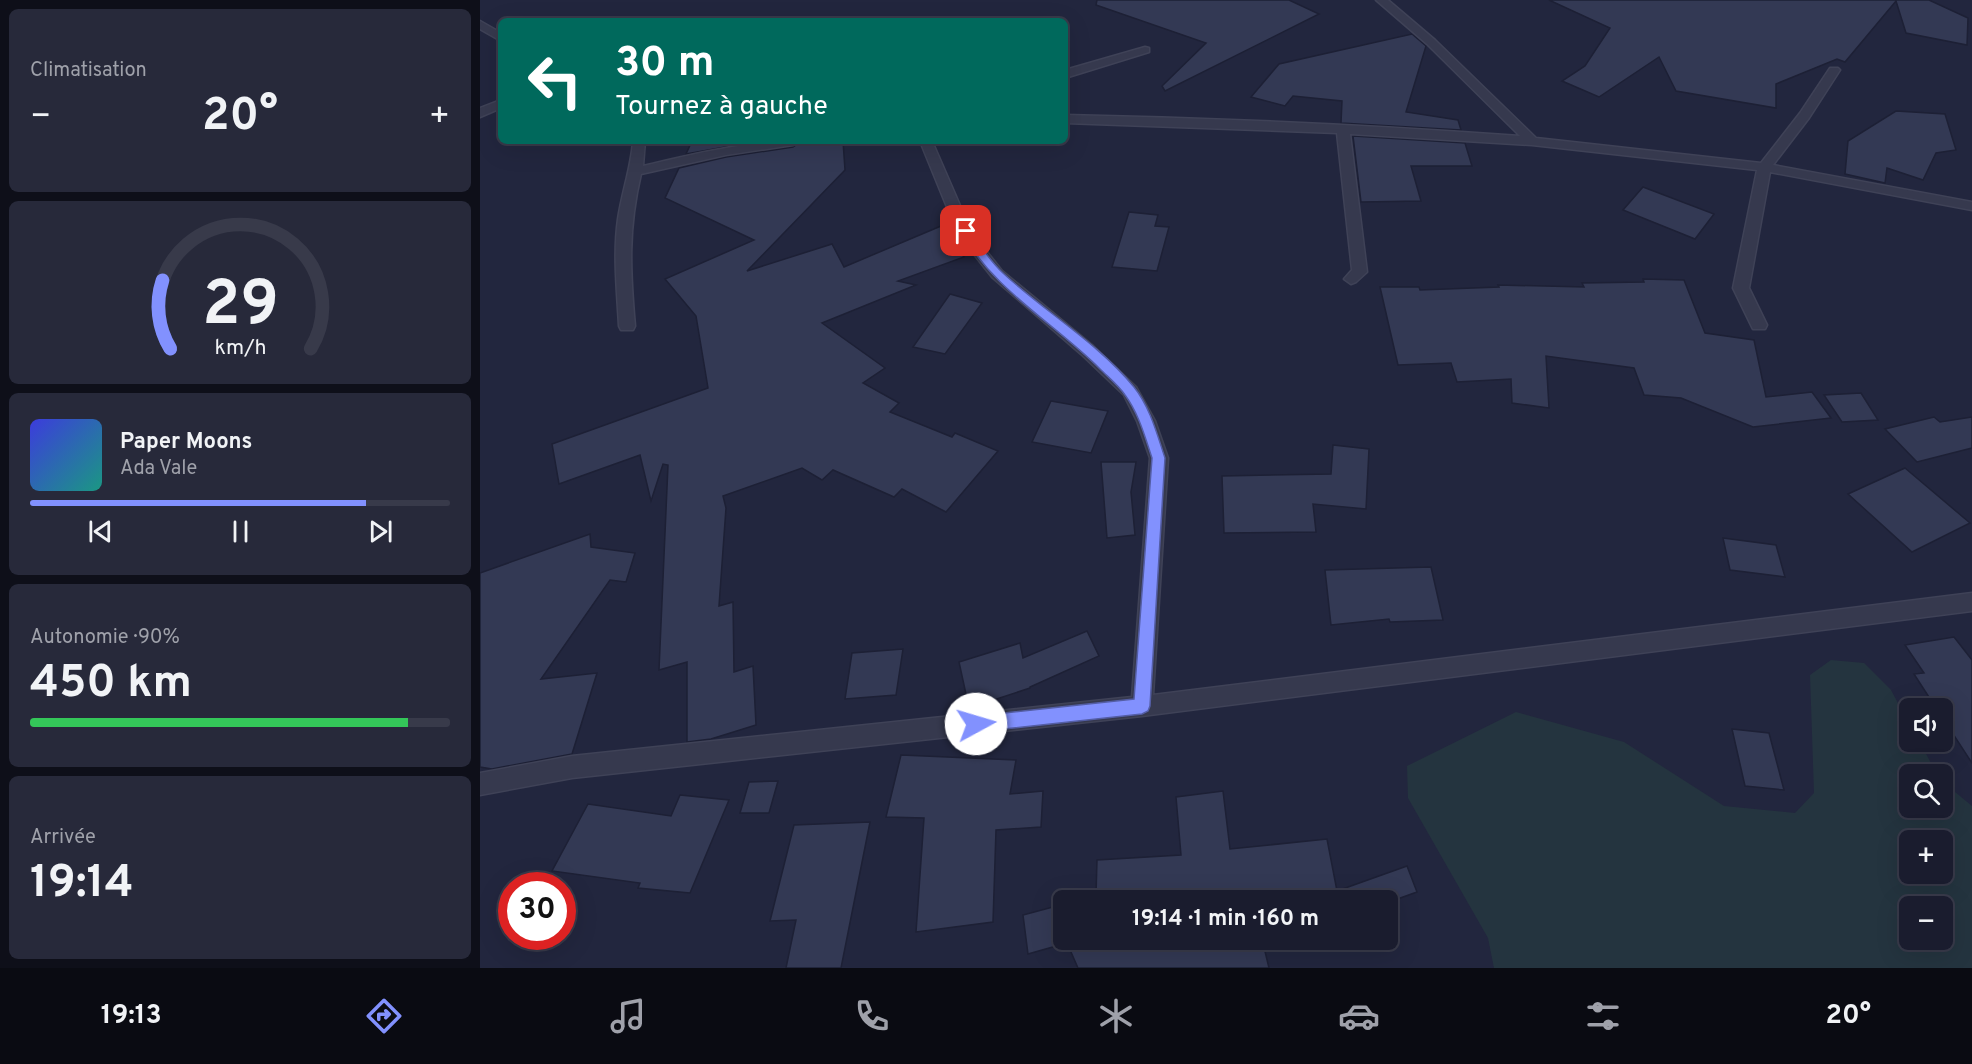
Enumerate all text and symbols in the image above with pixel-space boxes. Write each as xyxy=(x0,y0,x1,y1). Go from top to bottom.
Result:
text: 30 m xyxy=(615,38,714,91)
icon: left xyxy=(516,42,594,120)
text: Climatisation xyxy=(30,58,147,84)
text: 20° xyxy=(202,89,278,146)
text: Tournez à gauche xyxy=(615,90,828,124)
text: − xyxy=(30,97,51,139)
text: + xyxy=(429,97,450,139)
pin xyxy=(940,205,991,256)
icon: arrive xyxy=(949,214,982,247)
text: 29 xyxy=(202,268,278,347)
text: km/h xyxy=(214,336,266,363)
text: Paper Moons xyxy=(120,429,252,456)
text: Ada Vale xyxy=(120,456,197,482)
icon: previous xyxy=(84,515,117,548)
icon: pause xyxy=(224,515,257,548)
icon: next xyxy=(364,515,397,548)
text: Autonomie · 90% xyxy=(30,625,180,651)
text: 450 km xyxy=(30,656,192,713)
position arrow xyxy=(944,692,1008,756)
map controls xyxy=(1899,698,1953,950)
button: sound xyxy=(1899,698,1953,752)
button: search xyxy=(1899,764,1953,818)
text: Arrivée xyxy=(30,825,96,851)
button: + xyxy=(1899,830,1953,884)
text: 19:14 xyxy=(30,856,134,913)
speed limit sign: 30 xyxy=(498,872,576,950)
button: − xyxy=(1899,896,1953,950)
text: 19:14 · 1 min · 160 m xyxy=(1132,906,1319,933)
icon: directions xyxy=(363,995,405,1037)
icon: music xyxy=(607,995,649,1037)
icon: phone xyxy=(851,995,893,1037)
icon: climate xyxy=(1095,995,1137,1037)
icon: car xyxy=(1338,995,1380,1037)
icon: filters xyxy=(1582,995,1624,1037)
text: 19:13 xyxy=(101,999,162,1033)
text: 20° xyxy=(1826,999,1871,1033)

